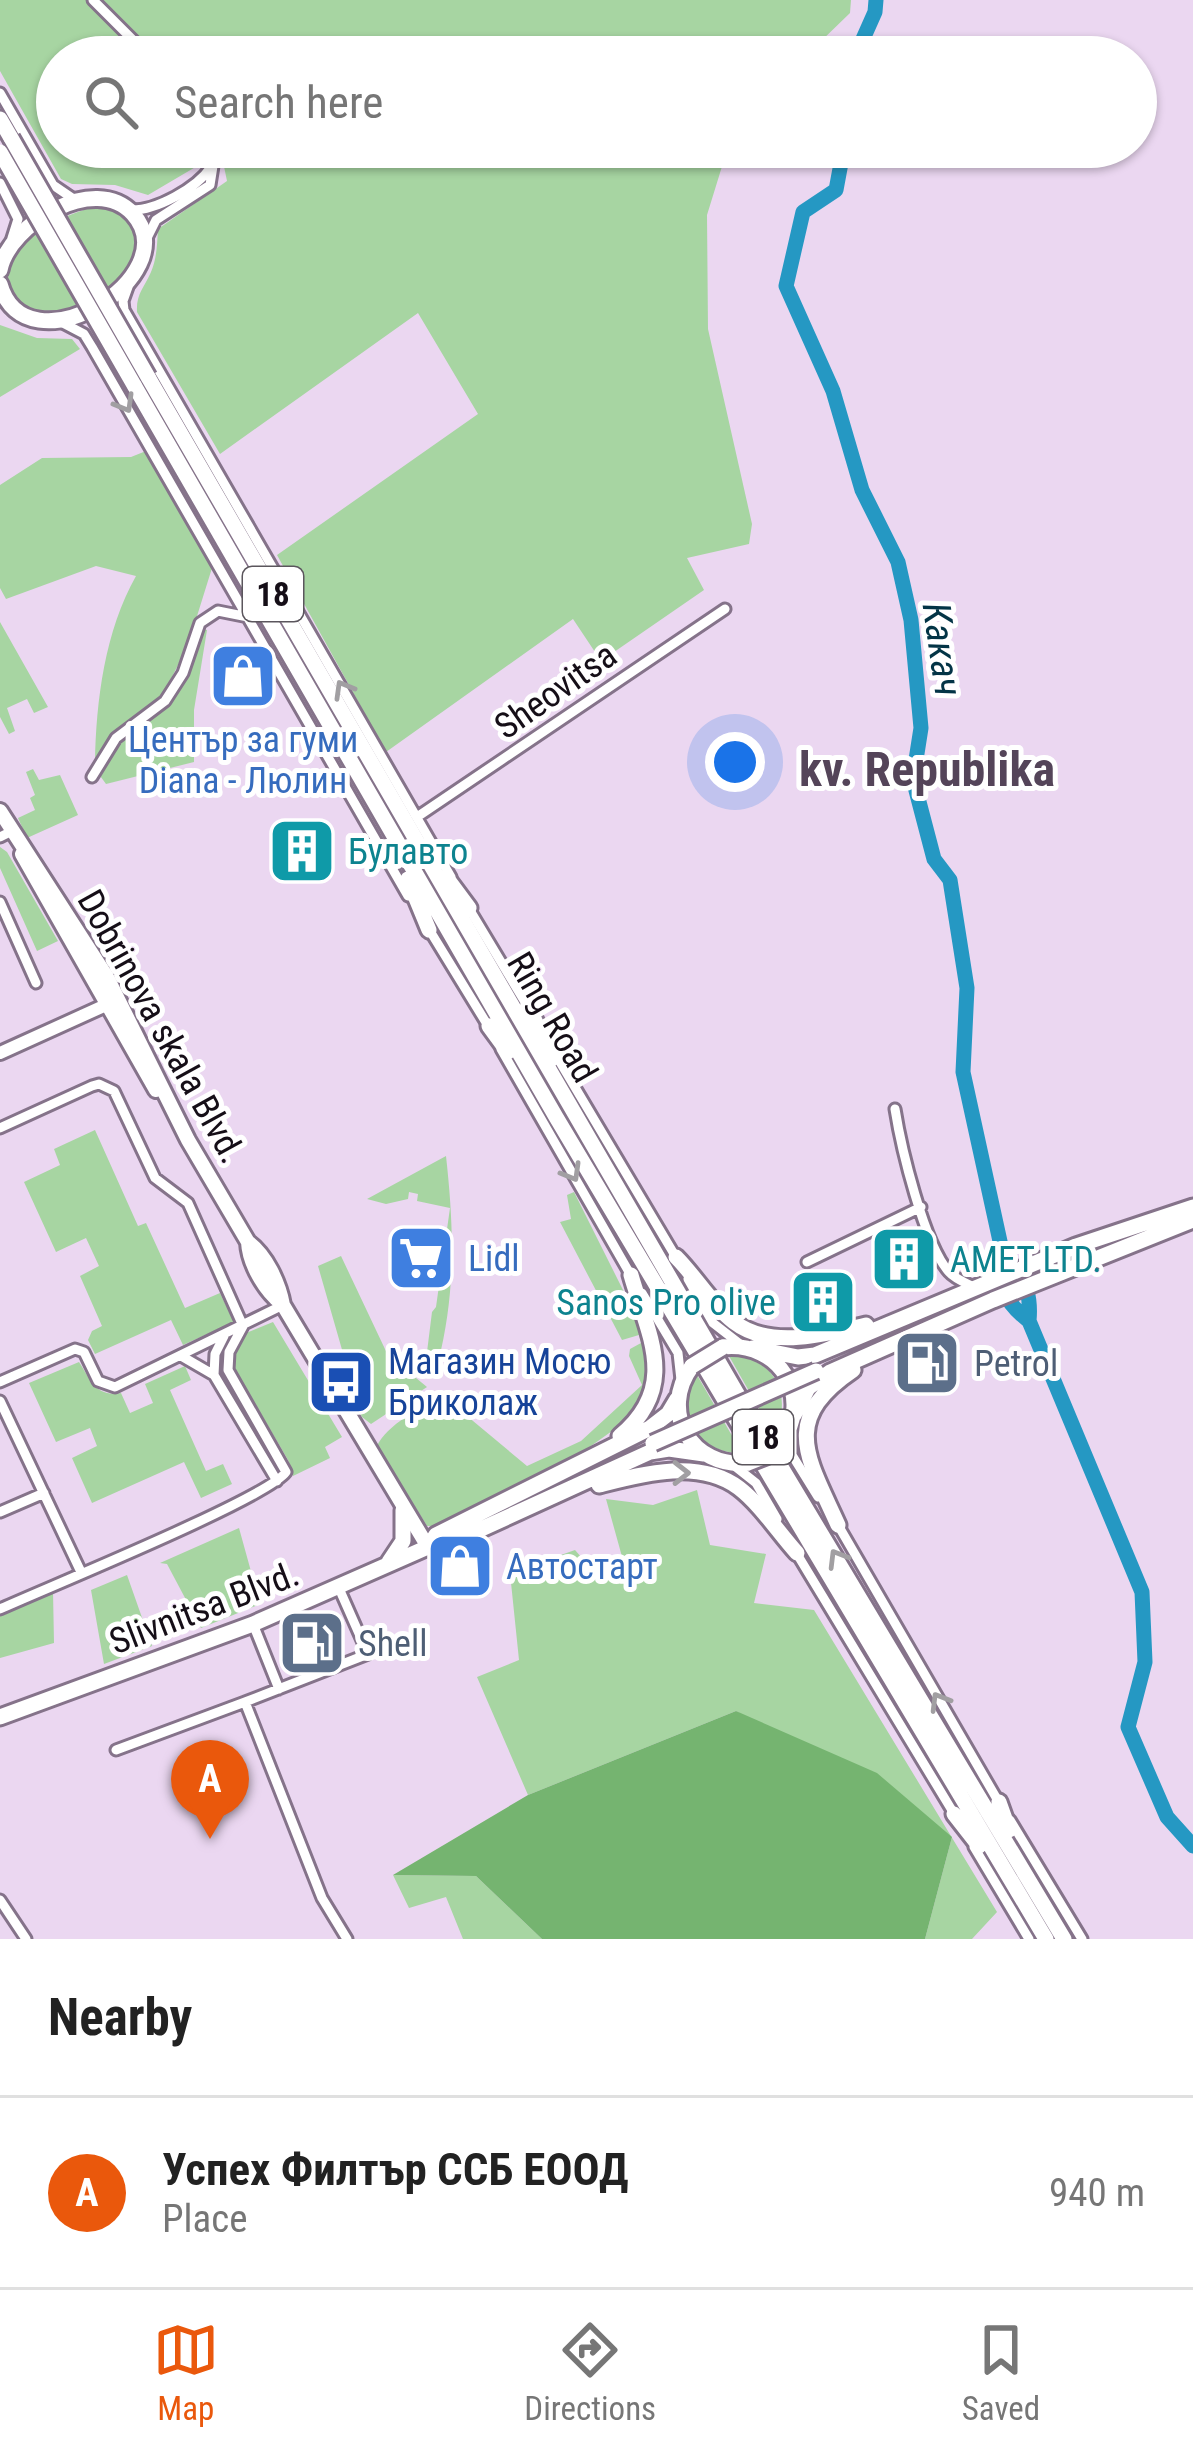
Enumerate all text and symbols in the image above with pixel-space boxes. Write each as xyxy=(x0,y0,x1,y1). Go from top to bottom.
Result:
search box xyxy=(36,36,1157,168)
icon: search xyxy=(78,69,144,135)
text: Search here xyxy=(174,76,383,129)
one-way arrow xyxy=(111,391,134,413)
road number: 18 xyxy=(243,567,303,621)
water label: Какач xyxy=(913,599,971,699)
street label: Sheovitsa xyxy=(487,634,624,748)
shop icon: Център за гуми Diana - Люлин xyxy=(208,641,278,711)
one-way arrow xyxy=(335,680,358,702)
place label: Център за гуми Diana - Люлин xyxy=(128,719,358,802)
your location xyxy=(705,732,765,792)
district label: kv. Republika xyxy=(799,741,1055,798)
building icon: Булавто xyxy=(267,816,337,886)
place label: Булавто xyxy=(348,831,468,873)
street label: Dobrinova skala Blvd. xyxy=(69,883,254,1170)
street label: Ring Road xyxy=(498,945,606,1090)
one-way arrow xyxy=(558,1160,581,1182)
supermarket icon: Lidl xyxy=(386,1223,456,1293)
building icon: AMET LTD. xyxy=(869,1224,939,1294)
place label: Lidl xyxy=(468,1238,520,1280)
place label: AMET LTD. xyxy=(950,1239,1102,1281)
building icon: Sanos Pro olive xyxy=(788,1267,858,1337)
place label: Sanos Pro olive xyxy=(556,1282,776,1324)
fuel station icon: Petrol xyxy=(892,1328,962,1398)
place label: Магазин Мосю Бриколаж xyxy=(388,1341,611,1424)
place label: Petrol xyxy=(974,1343,1058,1385)
bus stop icon: Магазин Мосю Бриколаж xyxy=(306,1347,376,1417)
road number: 18 xyxy=(733,1410,793,1464)
one-way arrow xyxy=(673,1460,691,1486)
shop icon: Автостарт xyxy=(425,1531,495,1601)
place label: Автостарт xyxy=(506,1546,658,1588)
one-way arrow xyxy=(829,1549,851,1571)
street label: Slivnitsa Blvd. xyxy=(104,1553,305,1663)
fuel station icon: Shell xyxy=(277,1608,347,1678)
place label: Shell xyxy=(358,1623,427,1665)
one-way arrow xyxy=(931,1692,954,1714)
pin: A xyxy=(171,1740,249,1839)
text: Nearby xyxy=(48,1988,192,2047)
text: Успех Филтър ССБ ЕООД xyxy=(162,2143,629,2196)
text: A xyxy=(75,2170,99,2216)
text: 940 m xyxy=(1049,2170,1145,2216)
text: Place xyxy=(162,2196,248,2242)
tab: Map xyxy=(153,2317,219,2428)
tab: Directions xyxy=(524,2317,656,2428)
tab: Saved xyxy=(962,2317,1040,2428)

